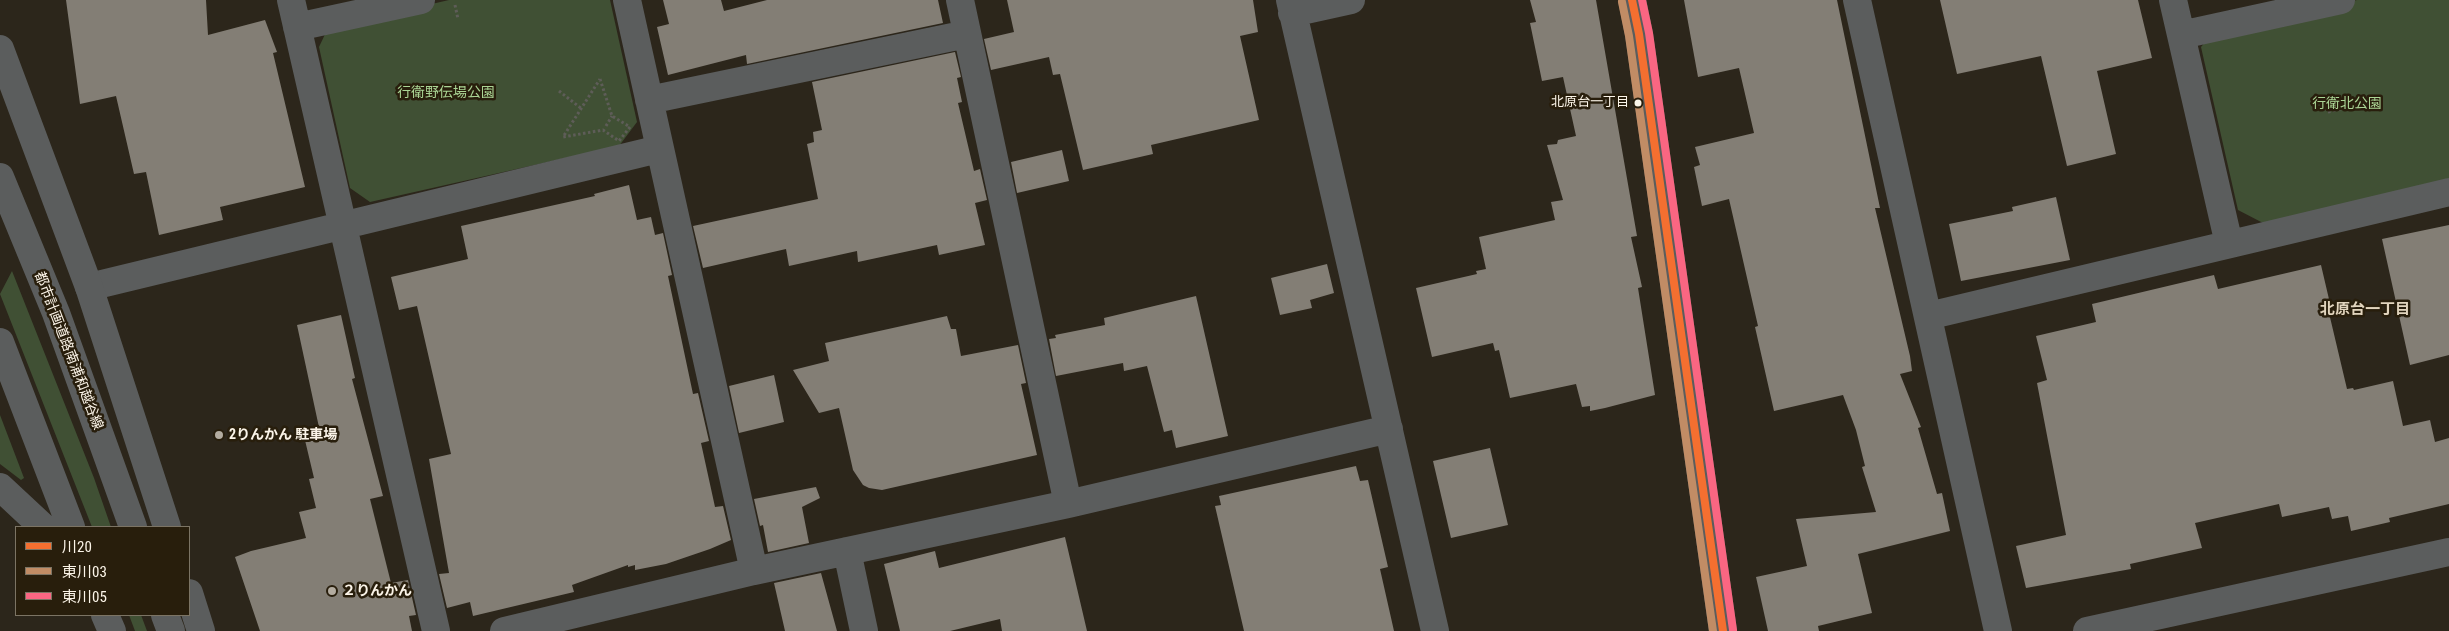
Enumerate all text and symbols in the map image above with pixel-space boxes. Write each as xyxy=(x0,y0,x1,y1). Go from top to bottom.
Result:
park label: 行衛野伝場公園 xyxy=(397,85,495,101)
place label: 北原台一丁目 xyxy=(1551,95,1629,111)
park label: 行衛北公園 xyxy=(2312,96,2382,112)
marker: 北原台一丁目 xyxy=(1633,98,1643,108)
street label: 都市計画道路南浦和越谷線 xyxy=(30,270,106,432)
district label: 北原台一丁目 xyxy=(2320,301,2410,319)
place label: 2りんかん 駐車場 xyxy=(229,427,337,443)
marker: 2りんかん 駐車場 xyxy=(213,429,225,441)
legend xyxy=(15,526,190,616)
text: 川20 xyxy=(62,538,92,556)
text: 東川03 xyxy=(62,563,107,581)
place label: ２りんかん xyxy=(342,583,412,599)
marker: ２りんかん xyxy=(326,585,338,597)
text: 東川05 xyxy=(62,588,107,606)

